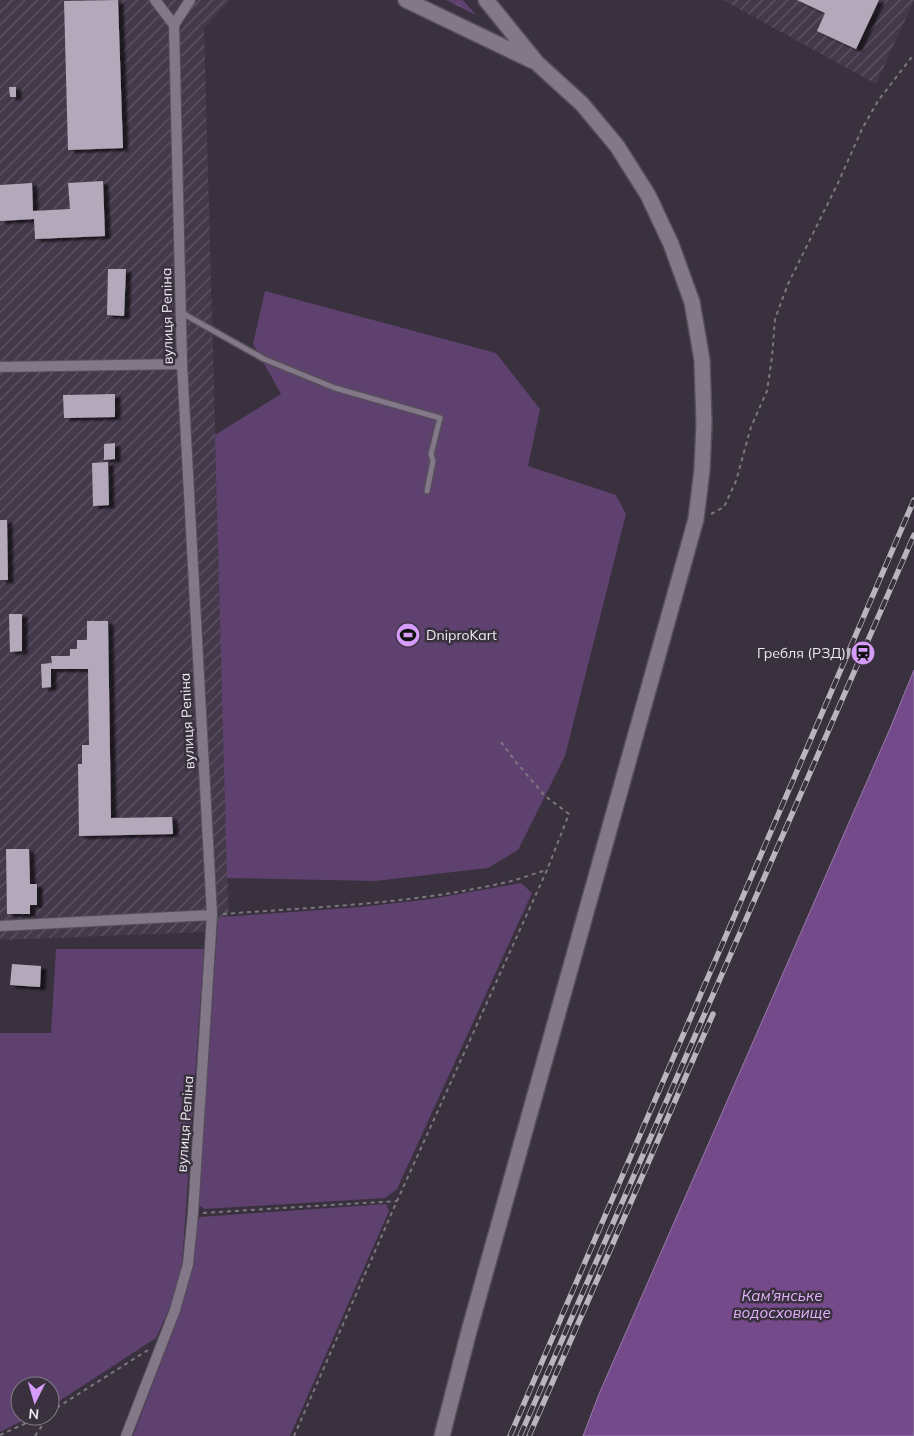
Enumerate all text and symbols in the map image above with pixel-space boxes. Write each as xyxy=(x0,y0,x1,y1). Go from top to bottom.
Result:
street label: вулиця Репіна xyxy=(157,267,177,365)
sports icon: DniproKart xyxy=(395,622,421,648)
place label: DniproKart xyxy=(426,626,497,644)
station icon: Гребля (РЗД) xyxy=(850,640,876,666)
place label: Гребля (РЗД) xyxy=(757,644,846,662)
street label: вулиця Репіна xyxy=(175,672,199,770)
street label: вулиця Репіна xyxy=(173,1075,197,1173)
water label: Кам'янське водосховище xyxy=(733,1286,831,1322)
north arrow xyxy=(10,1376,60,1426)
text: N xyxy=(28,1405,40,1423)

